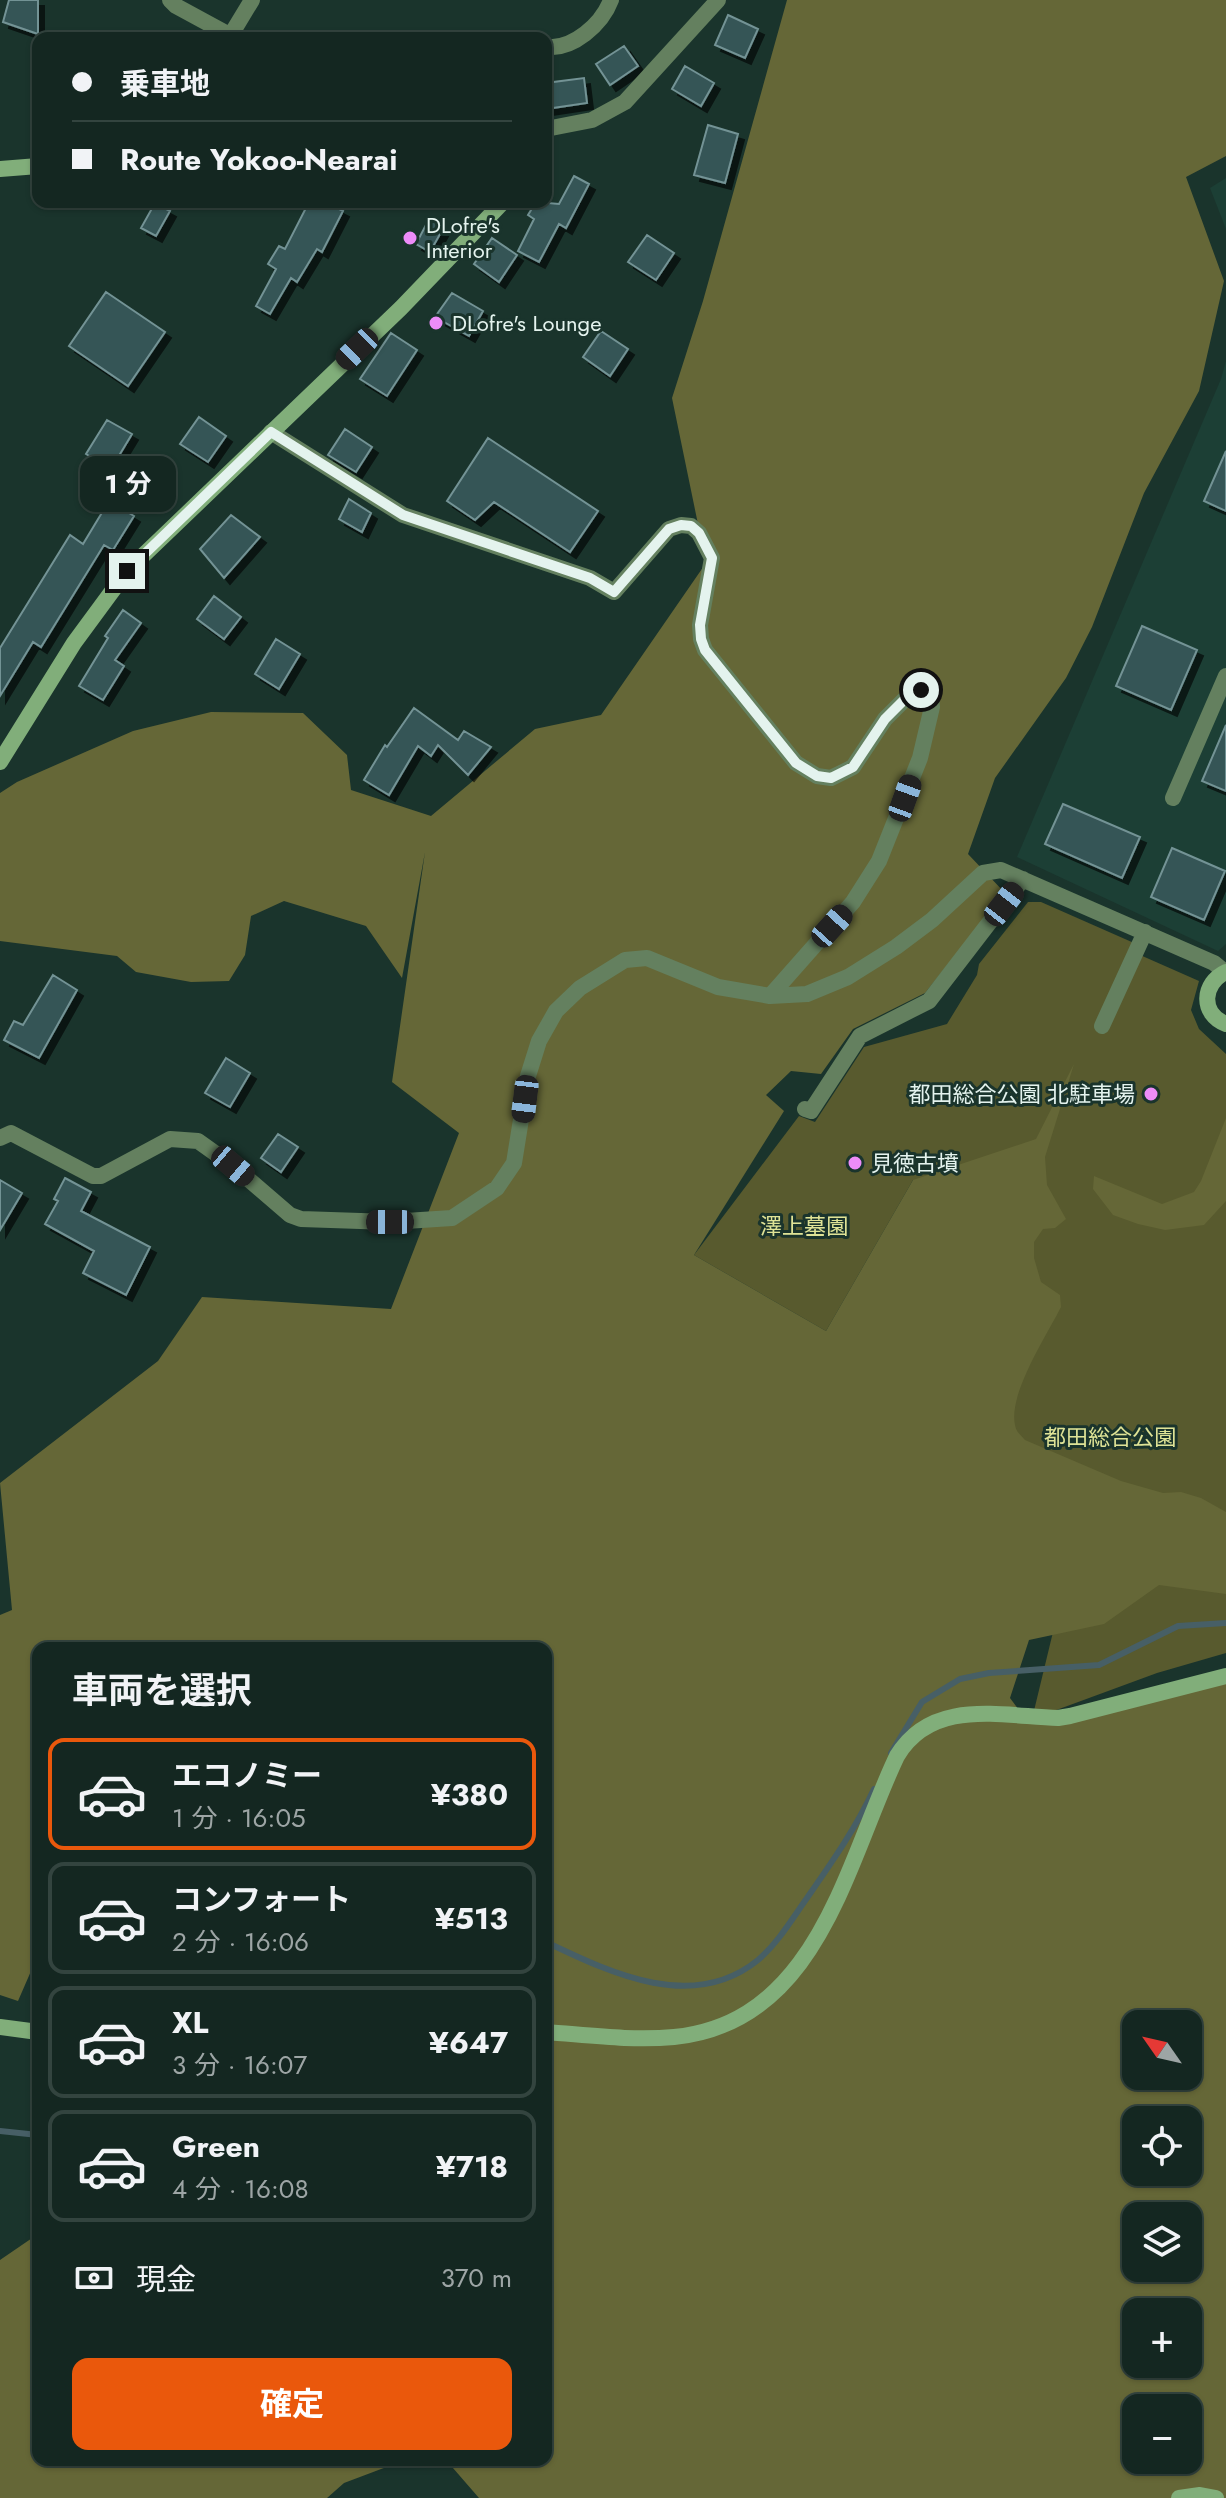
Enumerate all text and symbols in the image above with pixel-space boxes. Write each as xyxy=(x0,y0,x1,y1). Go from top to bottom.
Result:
text: 乗車地 xyxy=(120,62,210,105)
text: Route Yokoo-Nearai xyxy=(120,138,397,181)
place label: DLofre's Interior xyxy=(426,209,500,266)
marker: DLofre's Interior xyxy=(401,229,419,247)
place label: DLofre's Lounge xyxy=(452,307,601,339)
marker: DLofre's Lounge xyxy=(427,314,445,332)
car xyxy=(331,324,383,374)
callout: 1 分 xyxy=(79,455,175,511)
text: 1 分 xyxy=(104,465,152,503)
route end xyxy=(109,553,145,589)
route start xyxy=(903,672,939,708)
car xyxy=(886,771,924,825)
car xyxy=(980,878,1028,930)
car xyxy=(807,900,857,952)
car xyxy=(510,1074,540,1124)
place label: 都田総合公園 北駐車場 xyxy=(908,1078,1135,1110)
marker: 都田総合公園 北駐車場 xyxy=(1142,1085,1160,1103)
car xyxy=(207,1141,259,1191)
place label: 見徳古墳 xyxy=(871,1147,959,1179)
marker: 見徳古墳 xyxy=(846,1154,864,1172)
car xyxy=(366,1210,414,1234)
park label: 澤上墓園 xyxy=(760,1210,848,1242)
park label: 都田総合公園 xyxy=(1044,1421,1176,1453)
text: 車両を選択 xyxy=(72,1664,252,1716)
text: エコノミー xyxy=(172,1754,322,1797)
icon: car xyxy=(76,1758,148,1830)
text: ¥380 xyxy=(431,1773,508,1816)
text: 1 分 · 16:05 xyxy=(172,1799,306,1837)
text: コンフォート xyxy=(172,1878,351,1921)
icon: car xyxy=(76,1882,148,1954)
text: ¥513 xyxy=(435,1897,508,1940)
text: 2 分 · 16:06 xyxy=(172,1923,309,1961)
text: XL xyxy=(172,2001,208,2044)
icon: car xyxy=(76,2006,148,2078)
north arrow xyxy=(1122,2010,1202,2090)
map controls xyxy=(1122,2010,1202,2474)
text: ¥647 xyxy=(429,2021,508,2064)
text: 3 分 · 16:07 xyxy=(172,2046,307,2084)
button: locate xyxy=(1122,2106,1202,2186)
text: Green xyxy=(172,2125,260,2168)
icon: car xyxy=(76,2130,148,2202)
text: ¥718 xyxy=(436,2145,508,2188)
text: 4 分 · 16:08 xyxy=(172,2170,309,2208)
button: layers xyxy=(1122,2202,1202,2282)
icon: cash xyxy=(72,2256,116,2300)
text: 現金 xyxy=(136,2258,196,2301)
text: 370 m xyxy=(441,2259,512,2297)
button: + xyxy=(1122,2298,1202,2378)
button: 確定 xyxy=(72,2358,512,2450)
button: − xyxy=(1122,2394,1202,2474)

